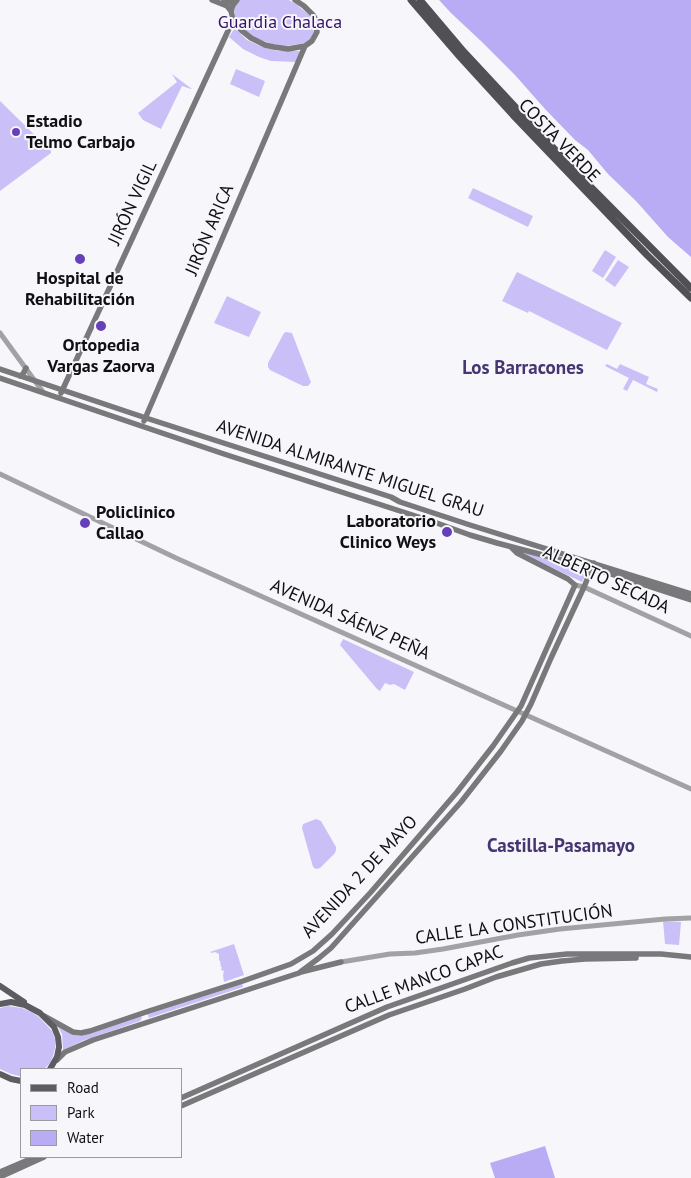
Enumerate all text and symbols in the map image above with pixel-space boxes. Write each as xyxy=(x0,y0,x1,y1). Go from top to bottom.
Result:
park label: Guardia Chalaca xyxy=(218,12,342,34)
street label: COSTA VERDE xyxy=(514,95,604,187)
place label: Estadio Telmo Carbajo xyxy=(26,111,135,154)
marker: Estadio Telmo Carbajo xyxy=(10,126,22,138)
street label: JIRÓN VIGIL xyxy=(104,157,162,249)
street label: JIRÓN ARICA xyxy=(181,181,239,279)
marker: Hospital de Rehabilitación xyxy=(73,252,87,266)
place label: Hospital de Rehabilitación xyxy=(25,268,135,310)
marker: Ortopedia Vargas Zaorva xyxy=(94,319,108,333)
place label: Ortopedia Vargas Zaorva xyxy=(47,335,155,378)
district label: Los Barracones xyxy=(462,358,584,380)
street label: AVENIDA ALMIRANTE MIGUEL GRAU xyxy=(214,416,486,522)
place label: Policlinico Callao xyxy=(96,502,175,544)
place label: Laboratorio Clinico Weys xyxy=(340,511,436,554)
marker: Policlinico Callao xyxy=(78,516,92,530)
marker: Laboratorio Clinico Weys xyxy=(440,525,454,539)
street label: ALBERTO SECADA xyxy=(539,541,673,619)
street label: AVENIDA SÁENZ PEÑA xyxy=(267,575,433,665)
street label: AVENIDA 2 DE MAYO xyxy=(298,811,422,943)
district label: Castilla-Pasamayo xyxy=(487,836,635,858)
street label: CALLE LA CONSTITUCIÓN xyxy=(414,900,614,950)
street label: CALLE MANCO CAPAC xyxy=(342,941,506,1019)
legend xyxy=(20,1068,182,1158)
text: Road xyxy=(67,1078,99,1097)
text: Park xyxy=(67,1103,95,1122)
text: Water xyxy=(67,1128,104,1147)

